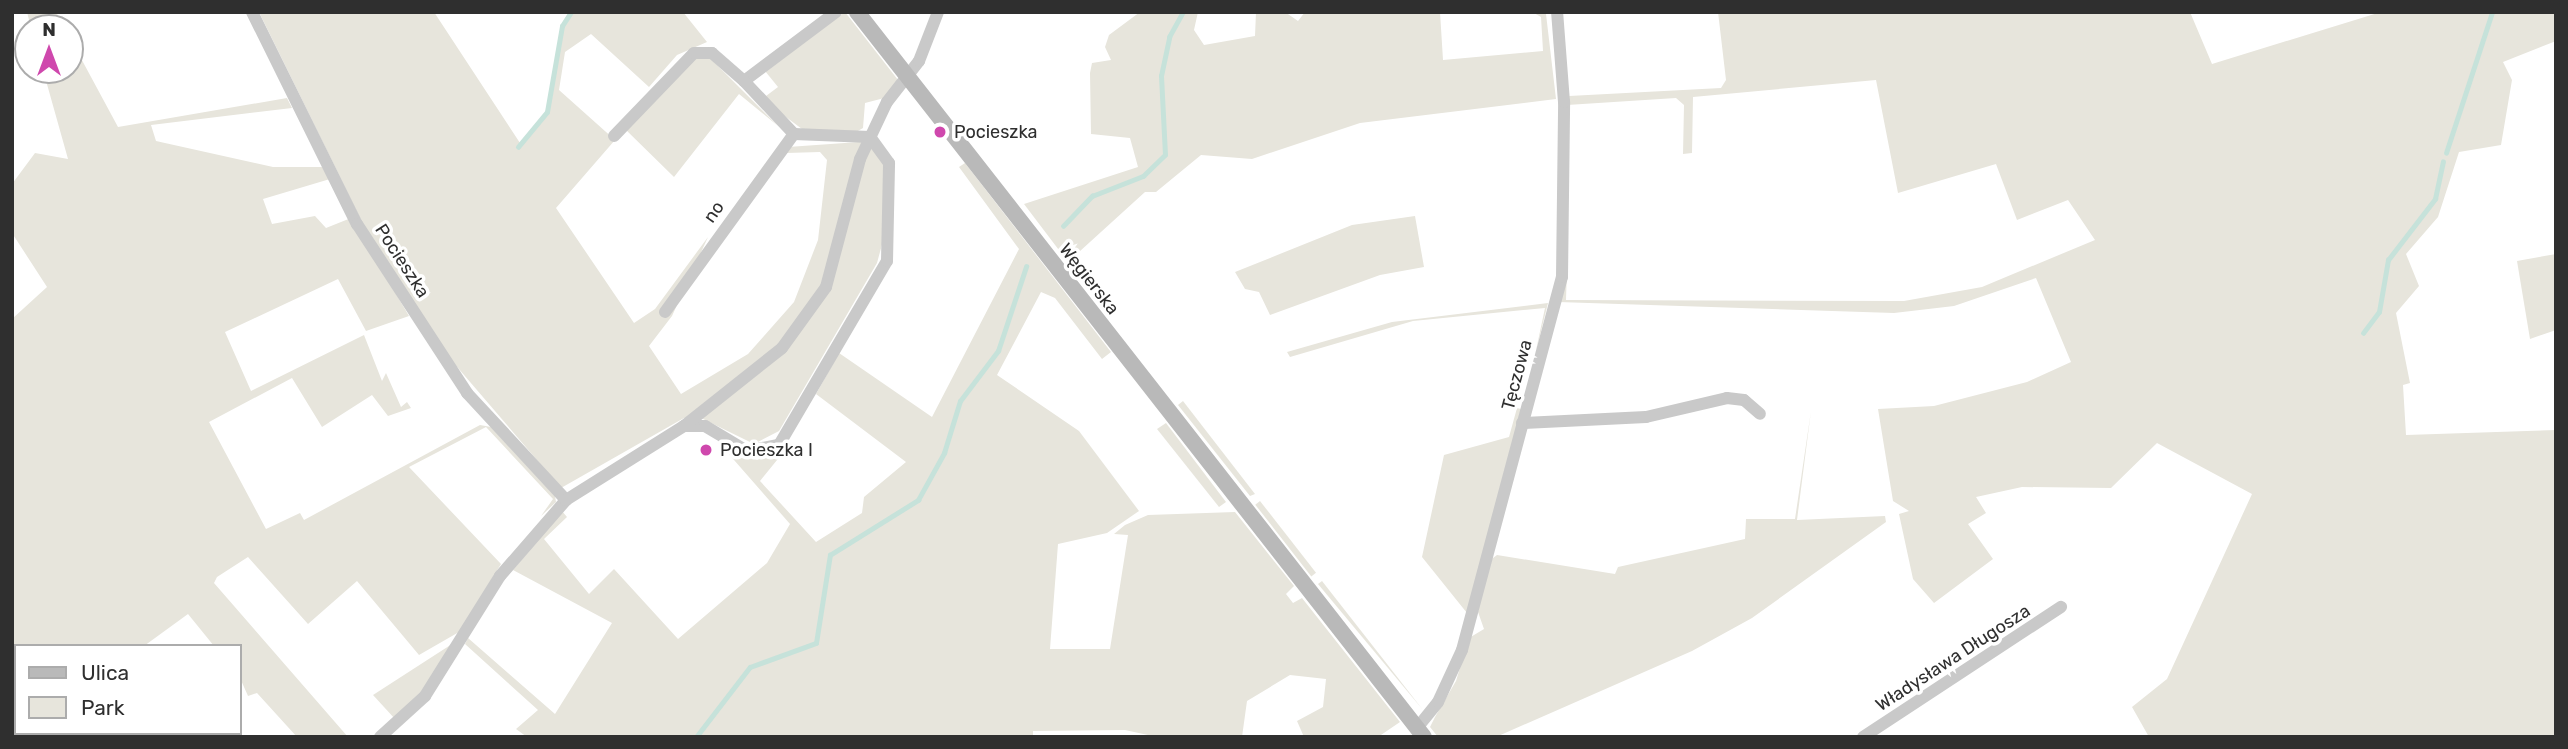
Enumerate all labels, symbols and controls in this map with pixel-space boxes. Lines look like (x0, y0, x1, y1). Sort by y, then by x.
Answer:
north arrow (14, 14, 84, 84)
text: N (42, 18, 56, 41)
place label: Pocieszka (954, 121, 1038, 143)
marker: Pocieszka (932, 124, 948, 140)
street label: no (699, 197, 729, 227)
street label: Pocieszka (370, 220, 434, 302)
street label: Węgierska (1055, 239, 1123, 319)
street label: Tęczowa (1497, 337, 1537, 413)
place label: Pocieszka I (720, 439, 813, 461)
marker: Pocieszka I (698, 442, 714, 458)
street label: Władysława Długosza (1872, 600, 2034, 716)
legend (14, 644, 242, 735)
text: Ulica (81, 660, 129, 685)
text: Park (81, 695, 125, 720)

